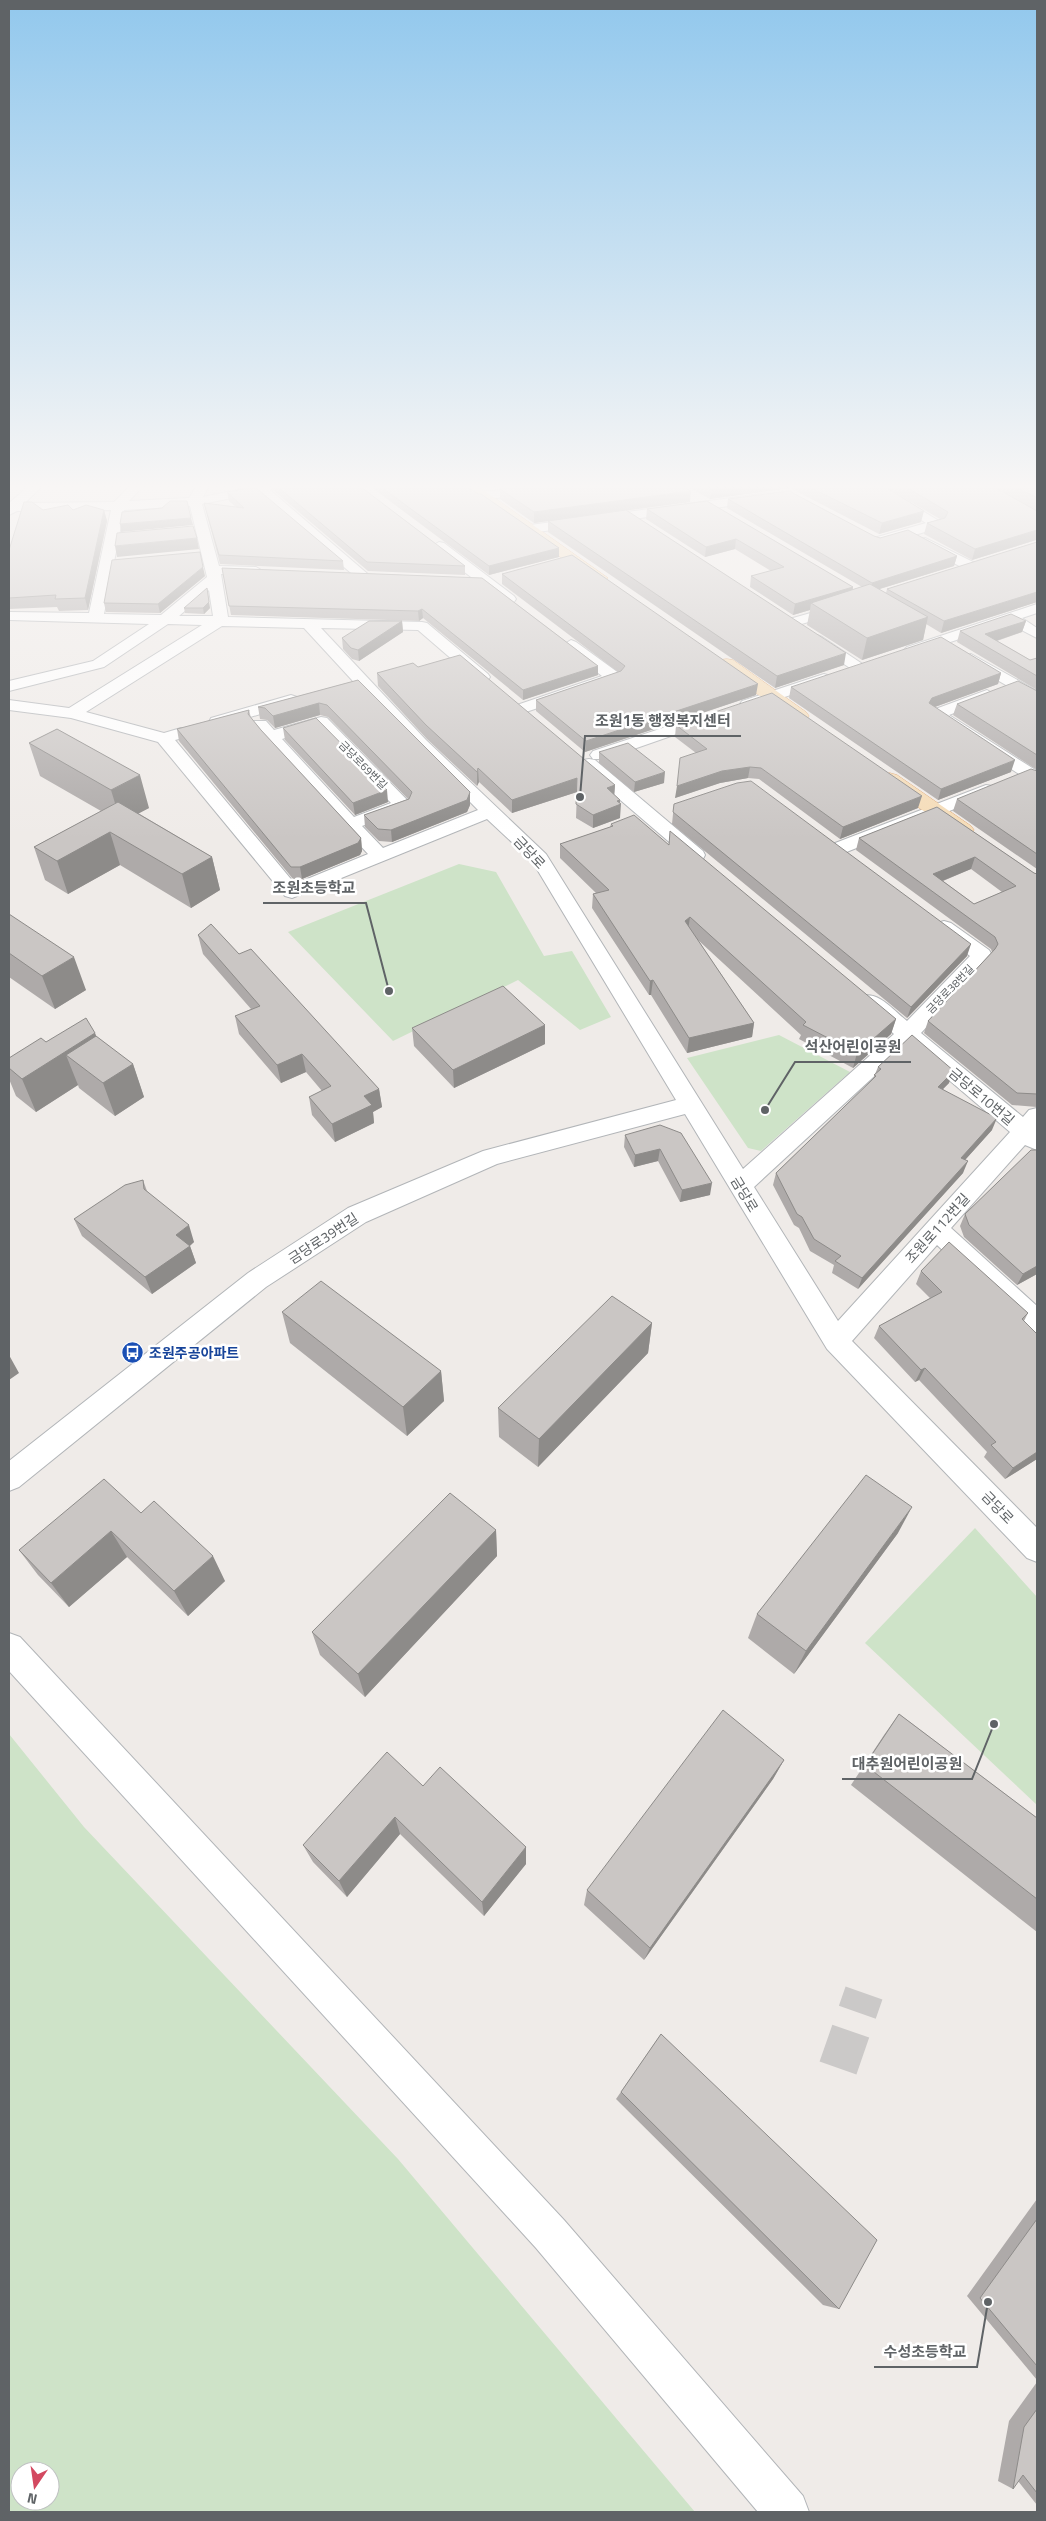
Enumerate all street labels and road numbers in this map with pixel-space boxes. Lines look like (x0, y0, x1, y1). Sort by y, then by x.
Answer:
street label: 금당로69번길 (335, 737, 391, 793)
street label: 금당로 (509, 831, 551, 873)
street label: 금당로38번길 (922, 961, 978, 1017)
street label: 금당로10번길 (945, 1062, 1019, 1130)
street label: 금당로 (726, 1172, 764, 1216)
street label: 조원로112번길 (900, 1188, 974, 1268)
street label: 금당로39번길 (284, 1207, 362, 1269)
street label: 금당로 (977, 1486, 1019, 1528)

